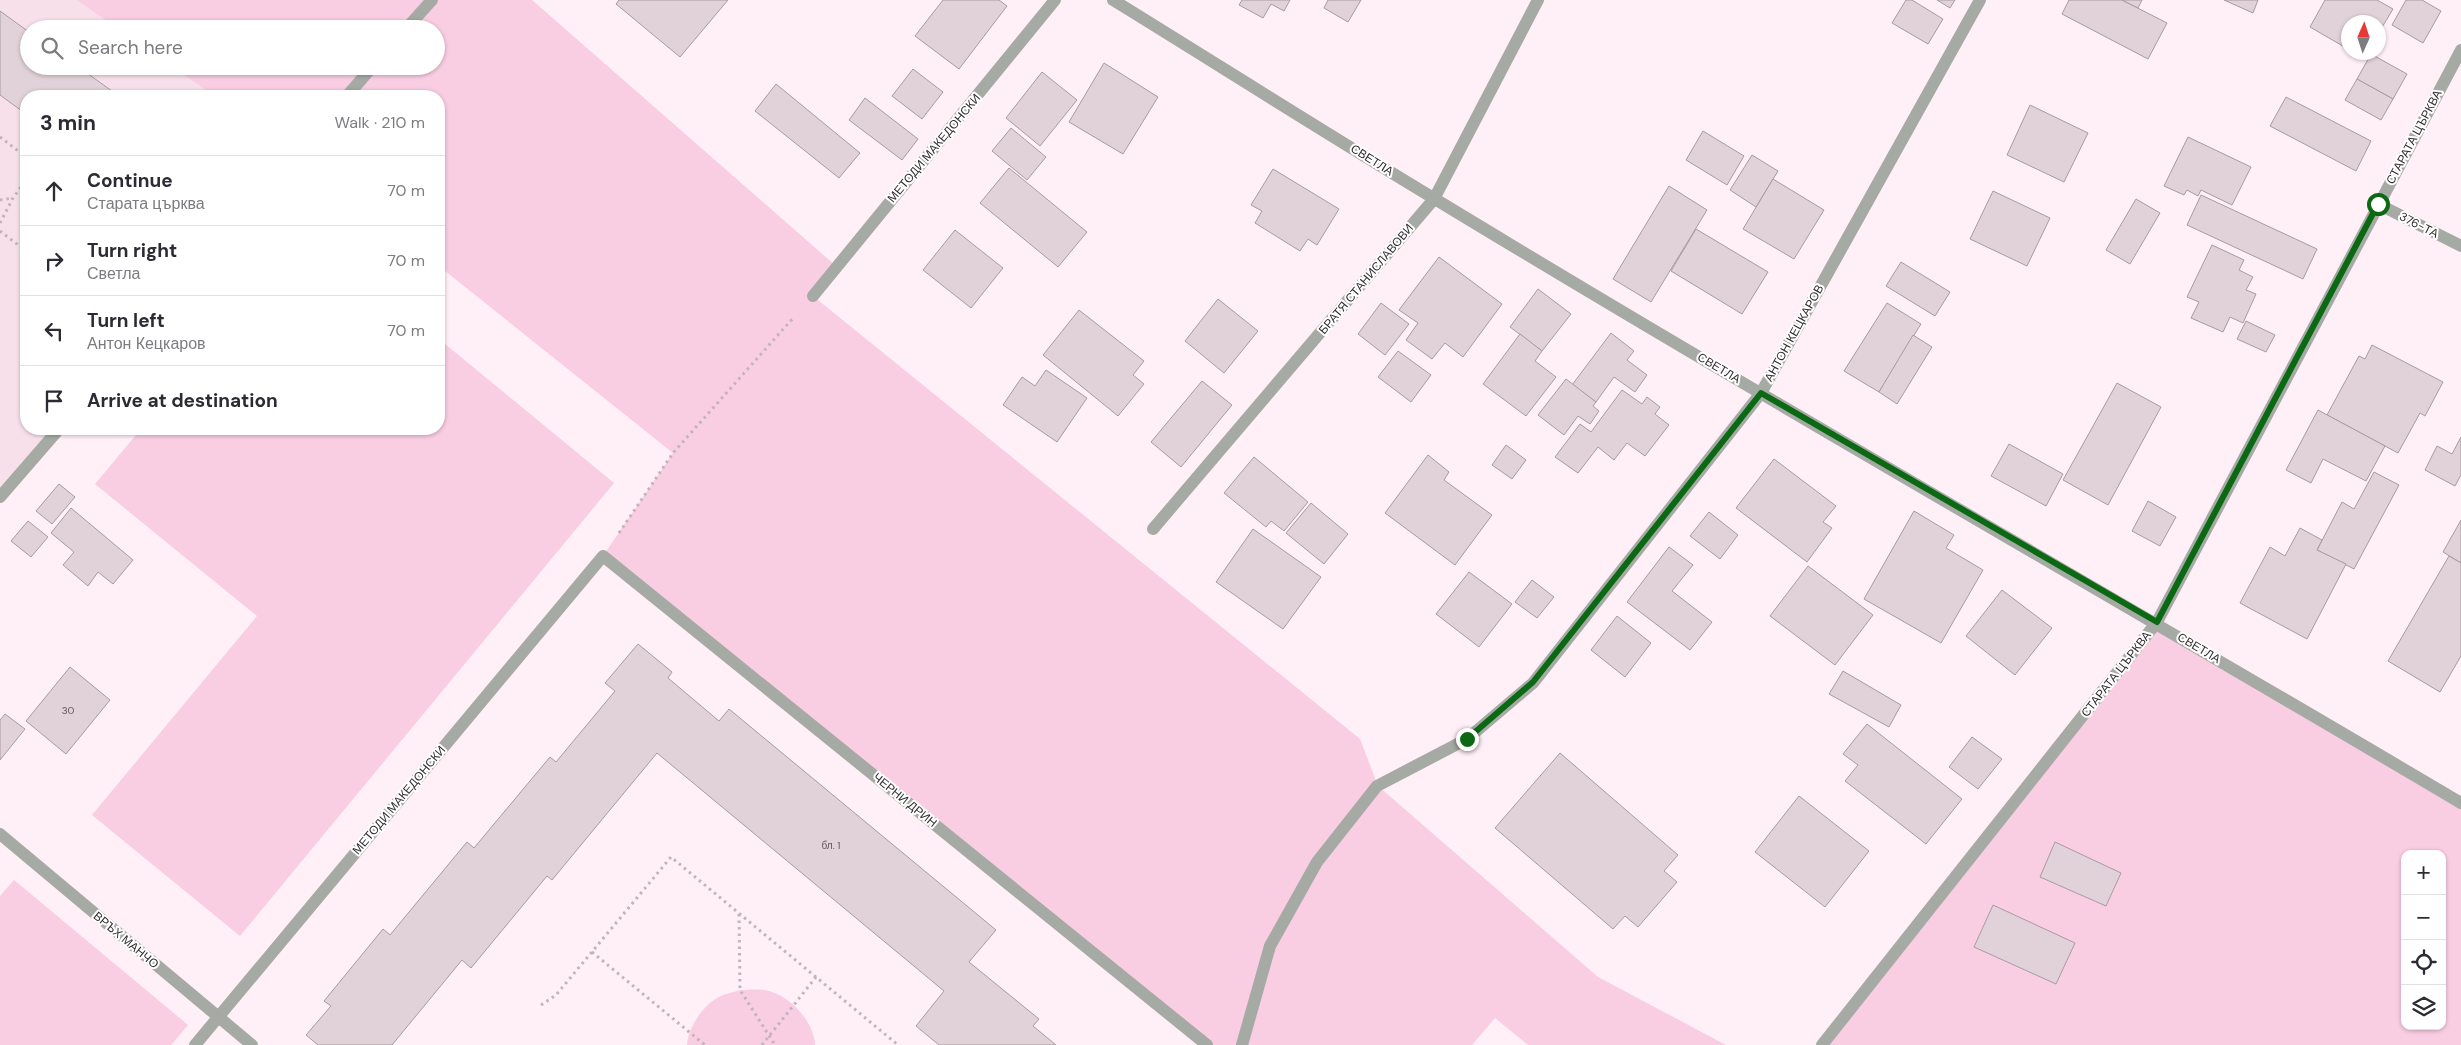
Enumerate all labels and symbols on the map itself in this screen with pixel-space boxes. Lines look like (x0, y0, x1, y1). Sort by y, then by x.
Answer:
north arrow (2341, 15, 2386, 60)
street label: СТАРАТА ЦЪРКВА (2382, 87, 2446, 187)
street label: МЕТОДИ МАКЕДОНСКИ (884, 90, 984, 206)
street label: СВЕТЛА (1348, 141, 1396, 179)
route start (2367, 193, 2390, 216)
street label: 376-ТА (2397, 208, 2441, 242)
street label: БРАТЯ СТАНИСЛАВОВИ (1315, 221, 1417, 337)
street label: АНТОН КЕЦКАРОВ (1761, 282, 1827, 384)
street label: СВЕТЛА (1694, 349, 1744, 387)
street label: СТАРАТА ЦЪРКВА (2078, 628, 2154, 720)
street label: СВЕТЛА (2174, 629, 2224, 667)
house number: 30 (62, 704, 75, 717)
route end (1456, 728, 1479, 751)
street label: МЕТОДИ МАКЕДОНСКИ (349, 742, 449, 858)
street label: ЧЕРНИ ДРИН (870, 769, 940, 831)
house number: бл. 1 (822, 839, 840, 852)
street label: ВРЪХ МАНЧО (90, 908, 162, 972)

